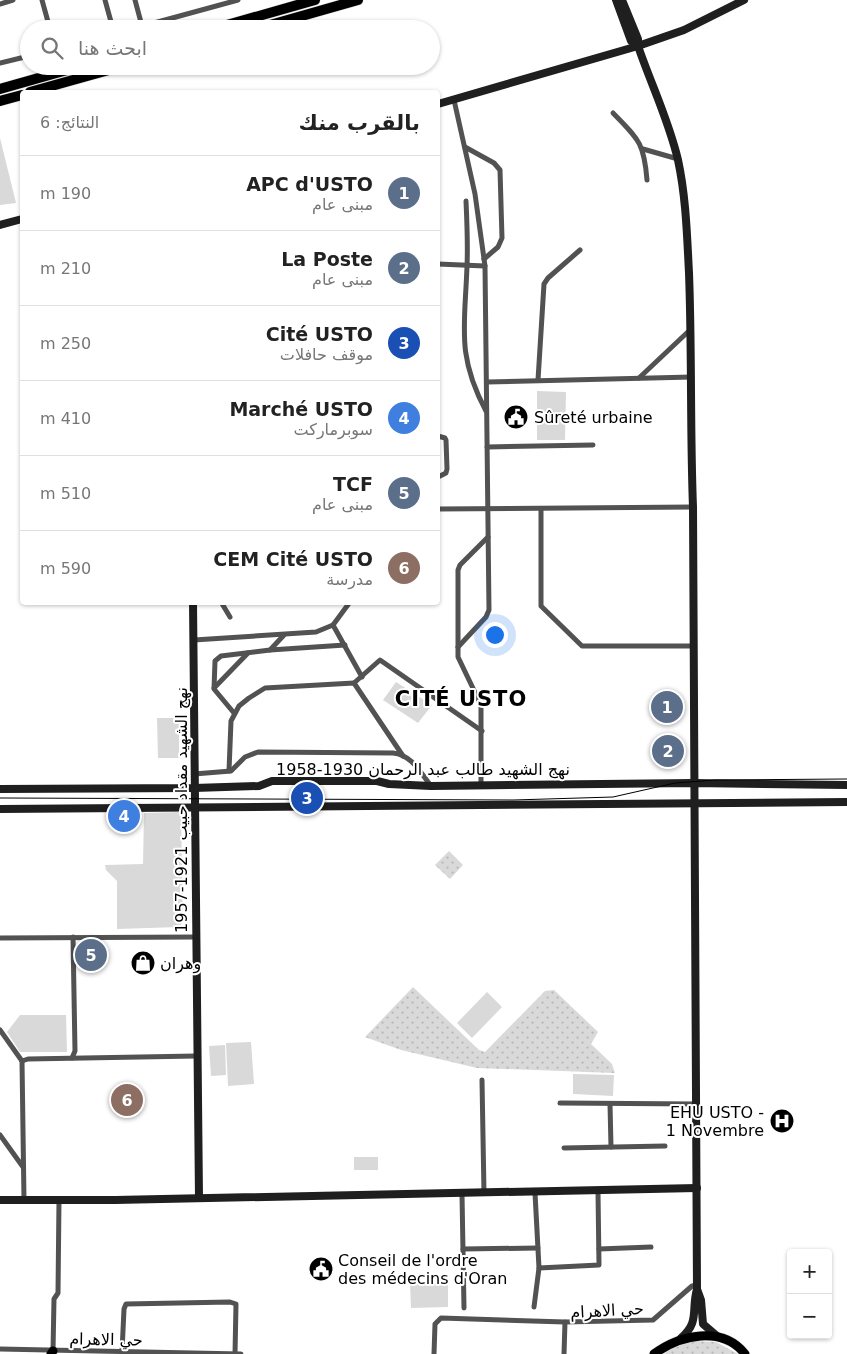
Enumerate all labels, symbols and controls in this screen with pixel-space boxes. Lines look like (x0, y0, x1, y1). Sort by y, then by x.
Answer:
search box (20, 20, 440, 75)
icon: search (38, 34, 66, 62)
text: ابحث هنا (78, 37, 147, 59)
text: بالقرب منك (299, 111, 420, 135)
text: النتائج: 6 (40, 113, 99, 132)
text: APC d'USTO (246, 173, 373, 195)
text: 190 m (40, 184, 91, 203)
text: 1 (398, 184, 410, 203)
text: مبنى عام (312, 195, 373, 214)
text: La Poste (281, 248, 373, 270)
text: 210 m (40, 259, 91, 278)
text: 2 (398, 259, 410, 278)
text: مبنى عام (312, 270, 373, 289)
text: Cité USTO (266, 323, 373, 345)
text: 250 m (40, 334, 91, 353)
text: 3 (398, 334, 410, 353)
text: موقف حافلات (280, 345, 373, 364)
text: Marché USTO (229, 398, 373, 420)
public building icon: Sûreté urbaine (503, 404, 529, 430)
place label: Sûreté urbaine (534, 408, 653, 427)
text: 410 m (40, 409, 91, 428)
text: 4 (398, 409, 410, 428)
text: سوبرماركت (294, 420, 373, 439)
text: TCF (333, 473, 373, 495)
text: 510 m (40, 484, 91, 503)
text: 5 (398, 484, 410, 503)
text: مبنى عام (312, 495, 373, 514)
text: CEM Cité USTO (213, 548, 373, 570)
text: 590 m (40, 559, 91, 578)
text: 6 (398, 559, 410, 578)
text: مدرسة (326, 570, 373, 589)
your location (482, 622, 508, 648)
district label: CITÉ USTO (395, 686, 527, 711)
street label: نهج الشهيد مقداد حبيب 1921-1957 (172, 687, 192, 933)
pin: 1 (651, 688, 683, 726)
pin: 2 (652, 732, 684, 770)
street label: نهج الشهيد طالب عبد الرحمان 1930-1958 (276, 760, 570, 780)
pin: 3 (291, 779, 323, 817)
pin: 4 (108, 797, 140, 835)
pin: 5 (75, 936, 107, 974)
shop icon: وهران (130, 950, 156, 976)
place label: وهران (160, 954, 201, 974)
pin: 6 (111, 1081, 143, 1119)
place label: EHU USTO - 1 Novembre (666, 1103, 764, 1140)
hospital icon: EHU USTO - 1 Novembre (769, 1108, 795, 1134)
map controls (787, 1249, 832, 1339)
button: + (787, 1249, 832, 1294)
place label: Conseil de l'ordre des médecins d'Oran (338, 1251, 507, 1288)
public building icon: Conseil de l'ordre des médecins d'Oran (308, 1256, 334, 1282)
button: − (787, 1294, 832, 1339)
street label: حي الاهرام (570, 1299, 644, 1323)
street label: حي الاهرام (69, 1329, 143, 1351)

